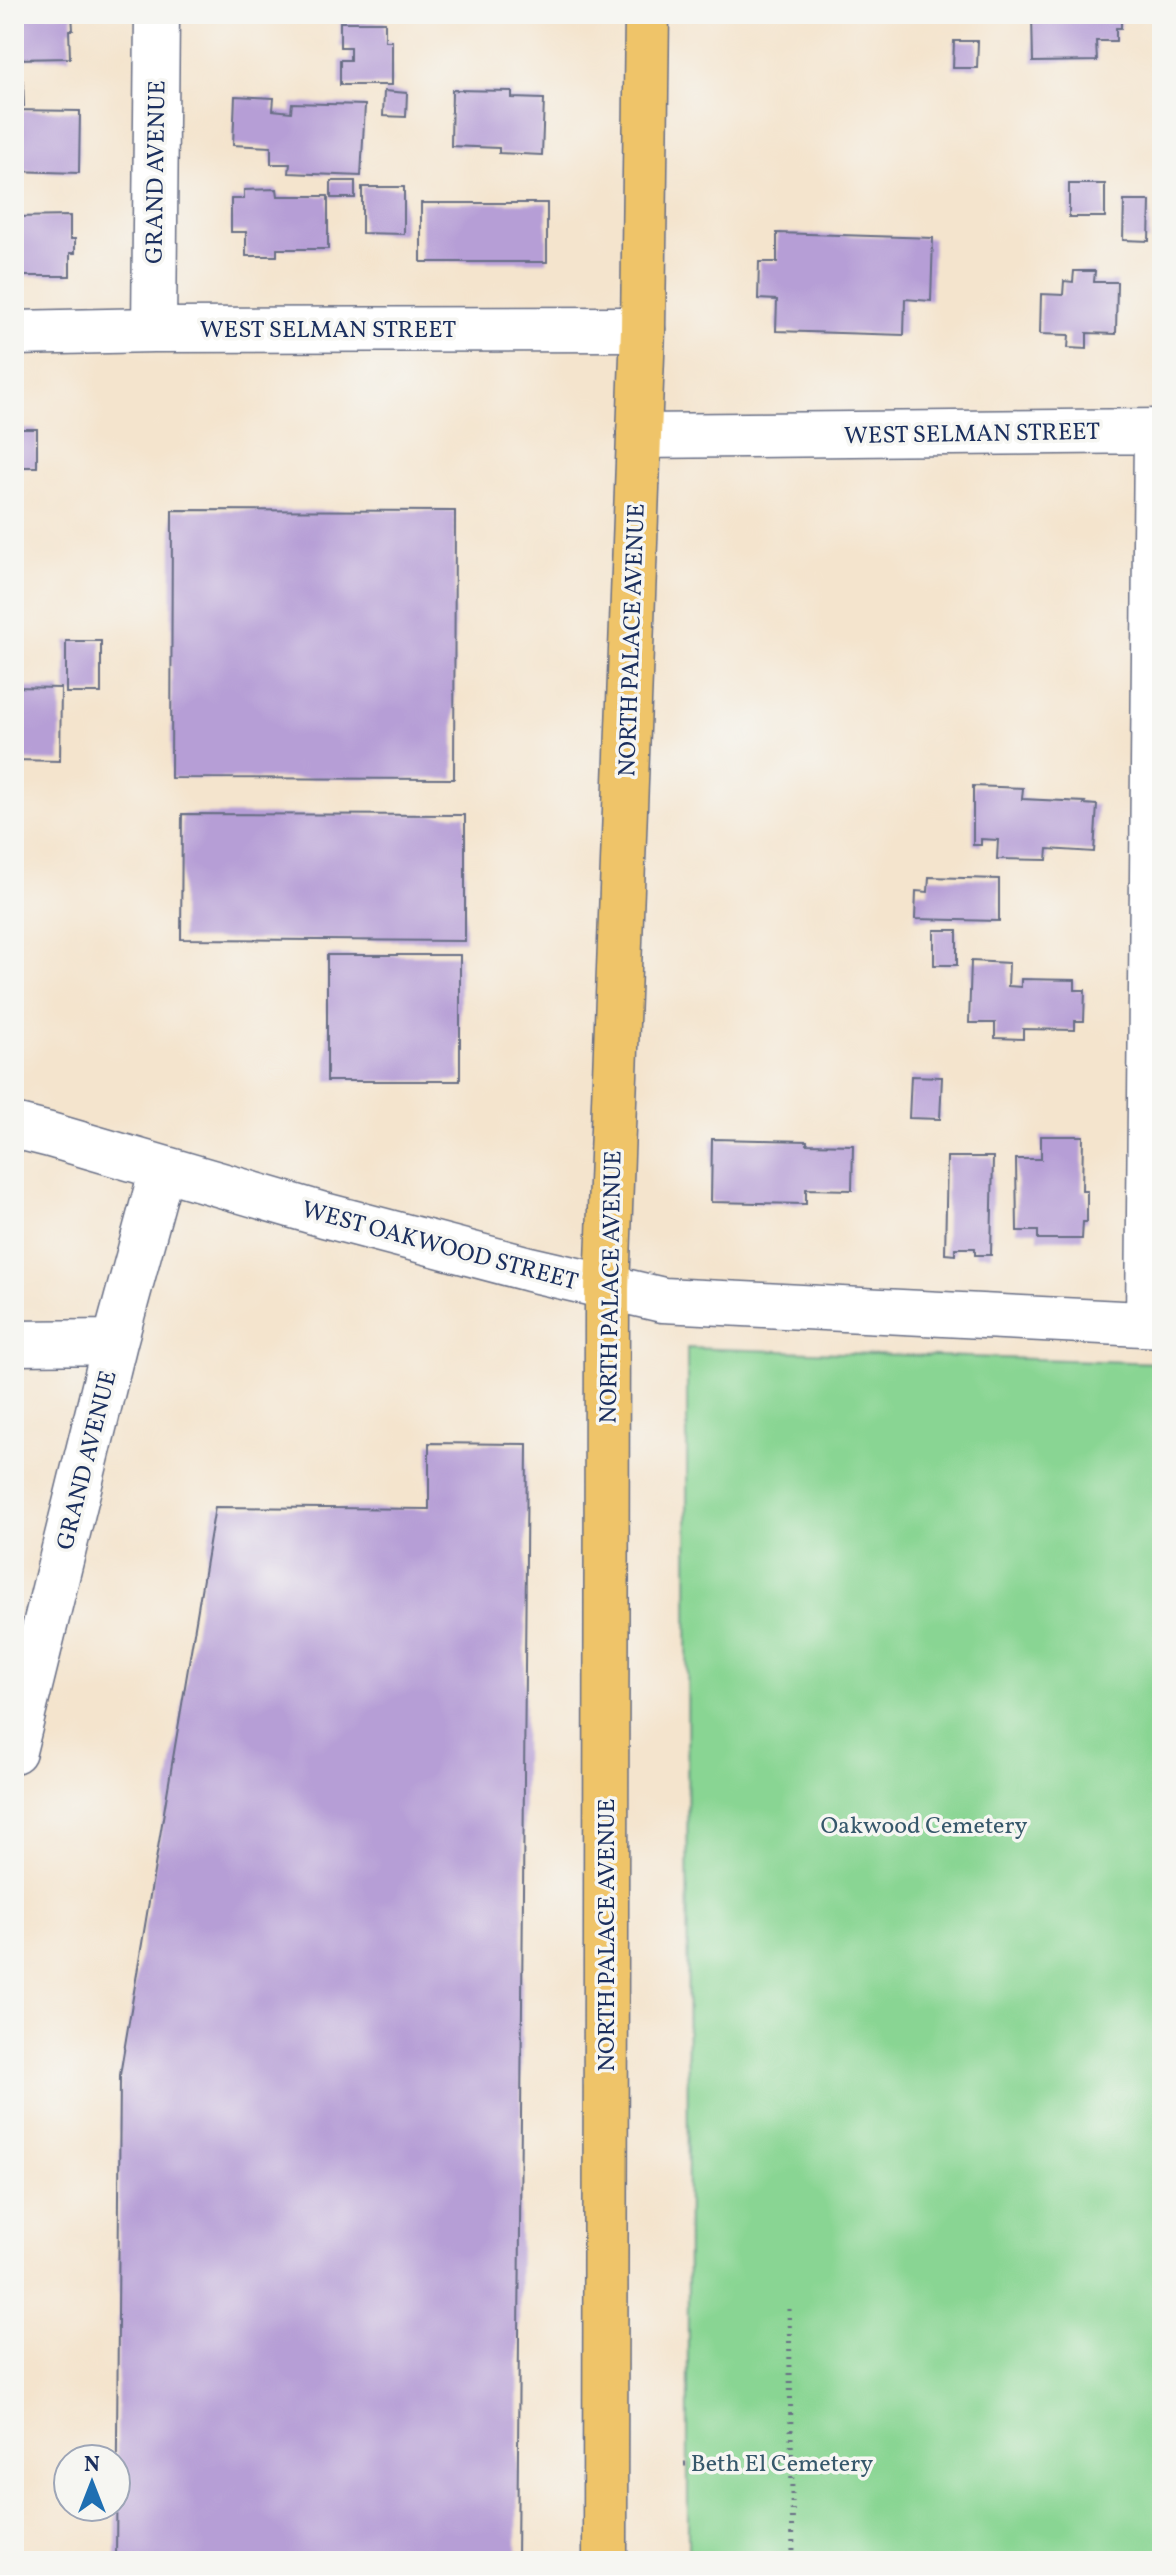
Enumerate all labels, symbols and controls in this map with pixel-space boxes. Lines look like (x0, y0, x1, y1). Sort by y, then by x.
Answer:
street label: GRAND AVENUE (138, 80, 176, 264)
street label: WEST SELMAN STREET (200, 314, 456, 348)
street label: WEST SELMAN STREET (844, 416, 1101, 454)
street label: NORTH PALACE AVENUE (611, 503, 655, 777)
street label: NORTH PALACE AVENUE (593, 1150, 631, 1424)
street label: WEST OAKWOOD STREET (298, 1194, 581, 1300)
street label: GRAND AVENUE (49, 1367, 127, 1554)
street label: NORTH PALACE AVENUE (591, 1798, 625, 2072)
park label: Oakwood Cemetery (820, 1810, 1028, 1844)
north arrow (52, 2443, 132, 2523)
park label: Beth El Cemetery (691, 2448, 873, 2482)
text: N (84, 2450, 100, 2481)

